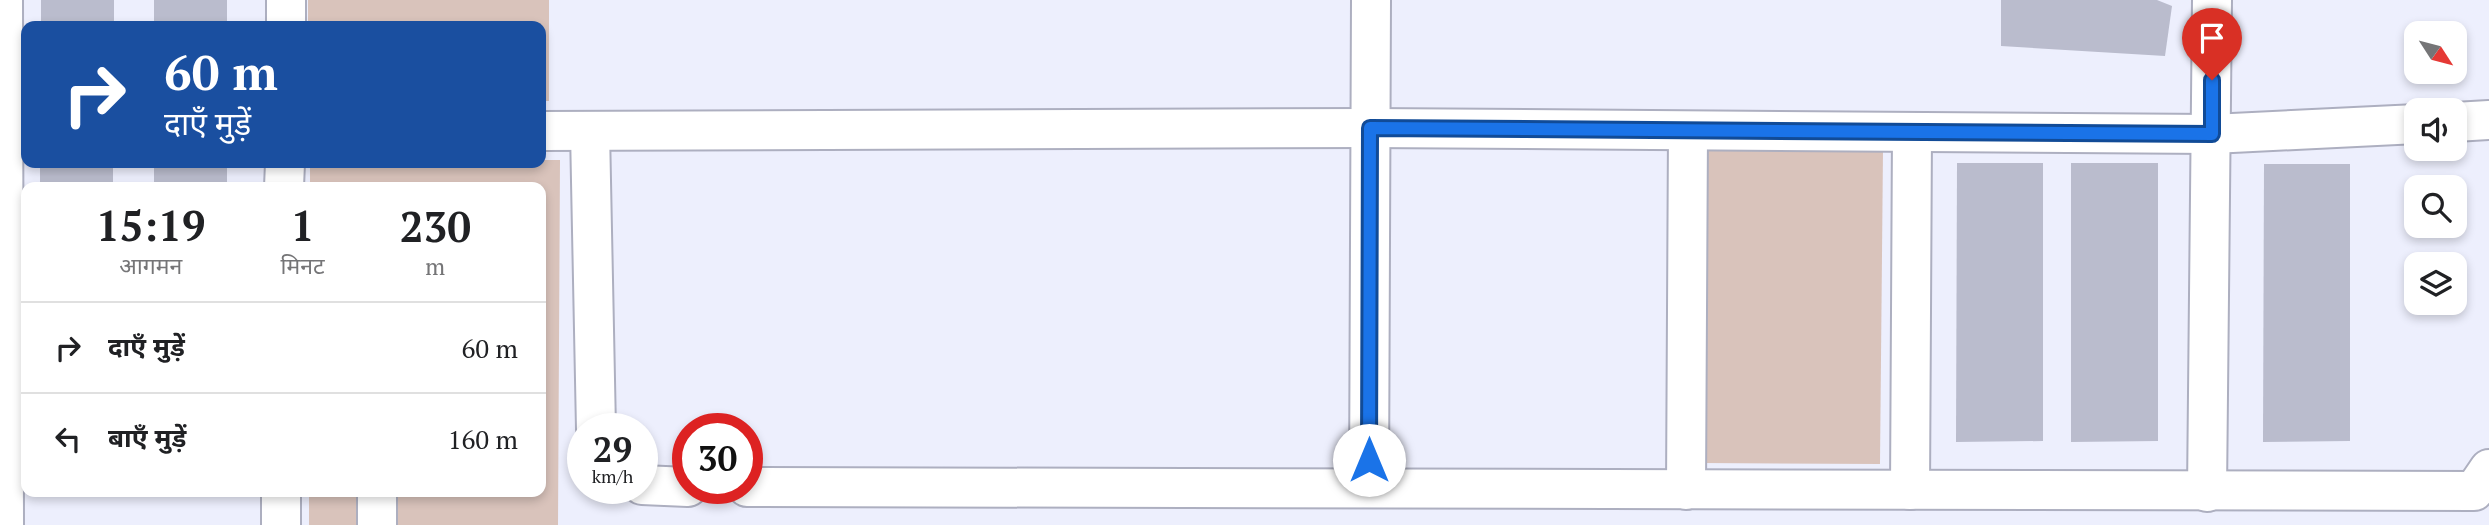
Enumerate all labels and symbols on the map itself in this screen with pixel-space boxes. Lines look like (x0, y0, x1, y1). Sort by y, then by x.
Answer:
pin (2182, 8, 2242, 80)
north arrow (2404, 21, 2468, 84)
speed limit sign: 30 (672, 413, 763, 504)
position arrow (1332, 423, 1406, 497)

